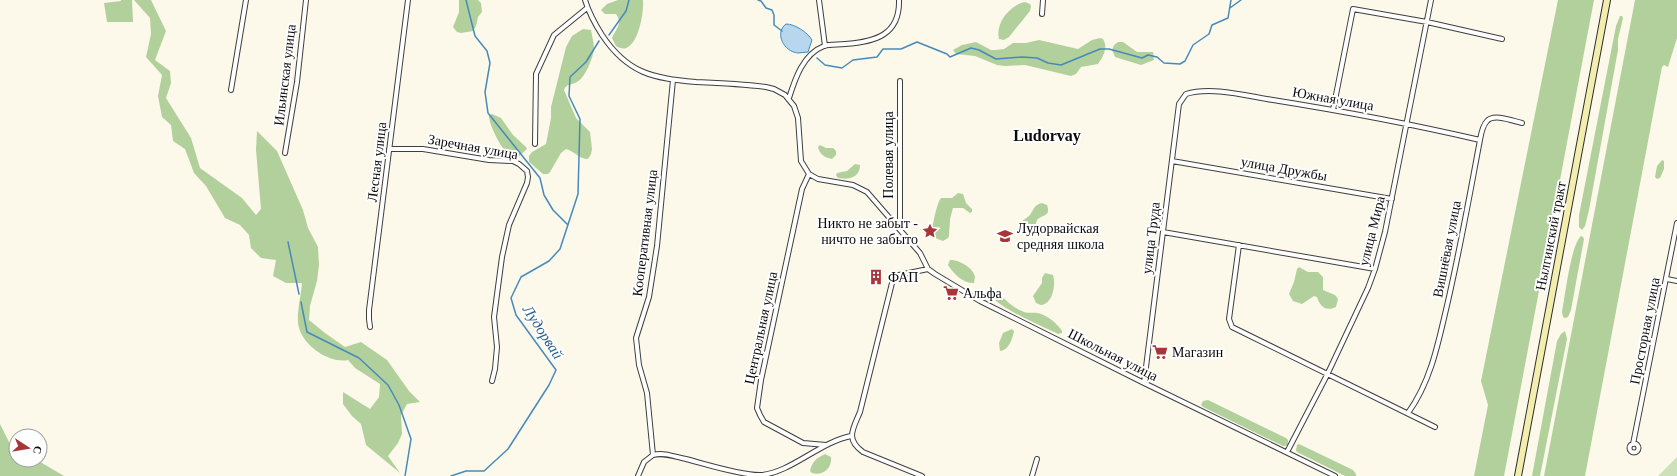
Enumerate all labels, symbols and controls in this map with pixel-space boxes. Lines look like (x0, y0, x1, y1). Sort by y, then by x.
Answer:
street label: Ильинская улица (271, 23, 299, 127)
street label: Южная улица (1291, 84, 1376, 114)
street label: Полевая улица (881, 111, 896, 199)
street label: Лесная улица (365, 120, 389, 203)
district label: Ludorvay (1013, 127, 1081, 145)
street label: Заречная улица (427, 132, 520, 162)
street label: улица Дружбы (1240, 154, 1329, 184)
street label: Кооперативная улица (630, 168, 660, 297)
street label: Нылгинский тракт (1533, 180, 1569, 292)
street label: улица Мира (1356, 194, 1388, 267)
street label: Вишнёвая улица (1430, 198, 1464, 299)
street label: улица Труда (1139, 200, 1163, 275)
place label: Никто не забыт - ничто не забыто (818, 216, 918, 247)
place label: Лудорвайская средняя школа (1017, 221, 1105, 252)
place icon: Никто не забыт - ничто не забыто (921, 222, 939, 240)
school or university icon: Лудорвайская средняя школа (996, 227, 1014, 245)
building icon: ФАП (867, 268, 885, 286)
street label: Центральная улица (742, 269, 780, 386)
place label: ФАП (888, 270, 918, 285)
street label: Просторная улица (1627, 275, 1663, 386)
supermarket icon: Альфа (942, 284, 960, 302)
place label: Альфа (963, 286, 1003, 301)
water label: Лудорвай (519, 301, 567, 362)
street label: Школьная улица (1066, 326, 1161, 384)
supermarket icon: Магазин (1151, 343, 1169, 361)
place label: Магазин (1172, 345, 1224, 360)
north arrow (8, 428, 48, 468)
text: С (31, 445, 44, 455)

